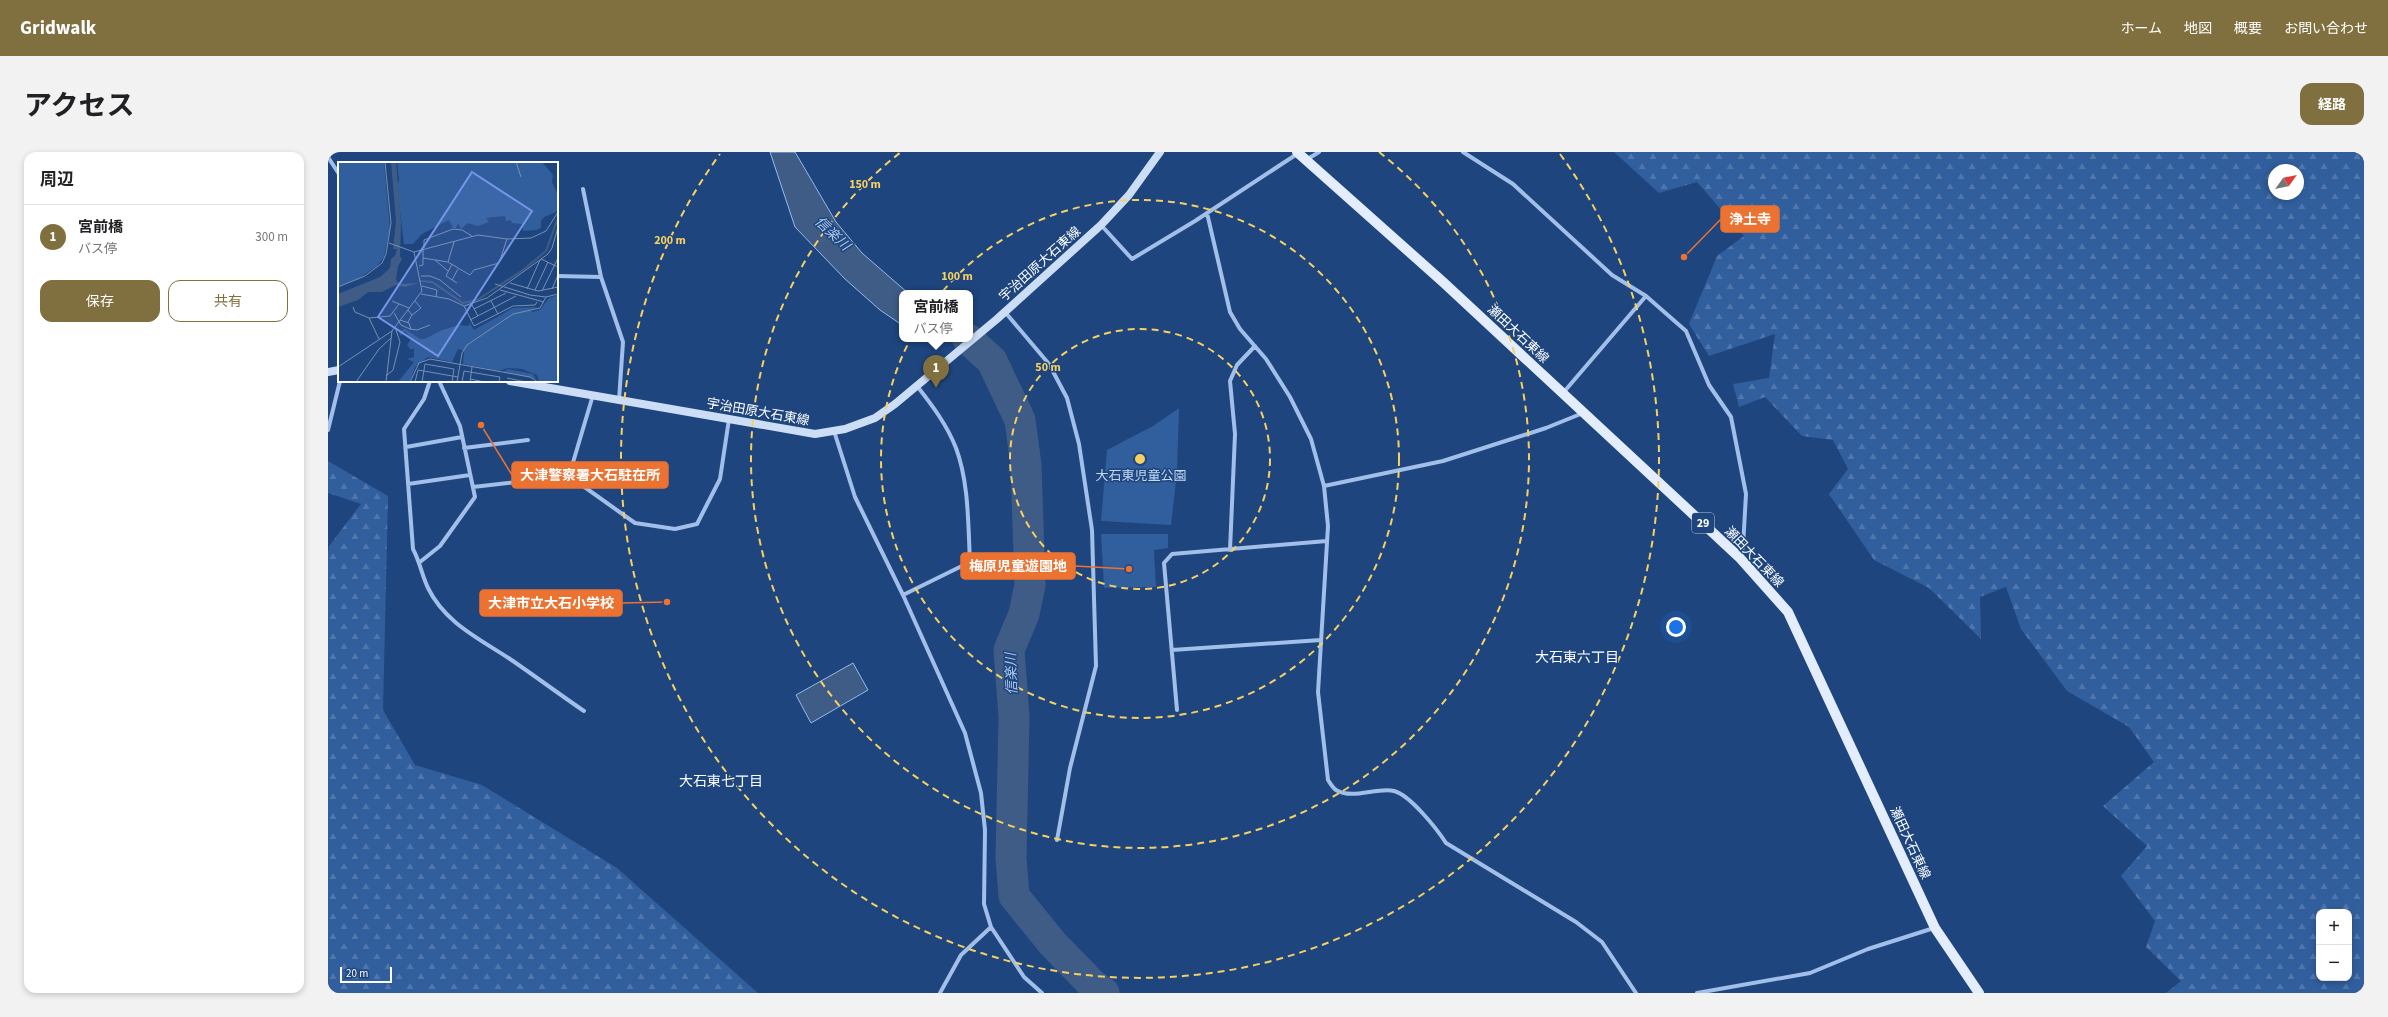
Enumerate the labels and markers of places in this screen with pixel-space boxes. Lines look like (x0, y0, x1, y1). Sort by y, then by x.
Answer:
callout: 浄土寺 (1721, 206, 1779, 232)
pin: 1 (923, 355, 949, 388)
centre of rings (1133, 452, 1147, 466)
callout: 大津警察署大石駐在所 (512, 462, 668, 488)
callout: 梅原児童遊園地 (961, 553, 1075, 579)
callout: 大津市立大石小学校 (480, 590, 622, 616)

